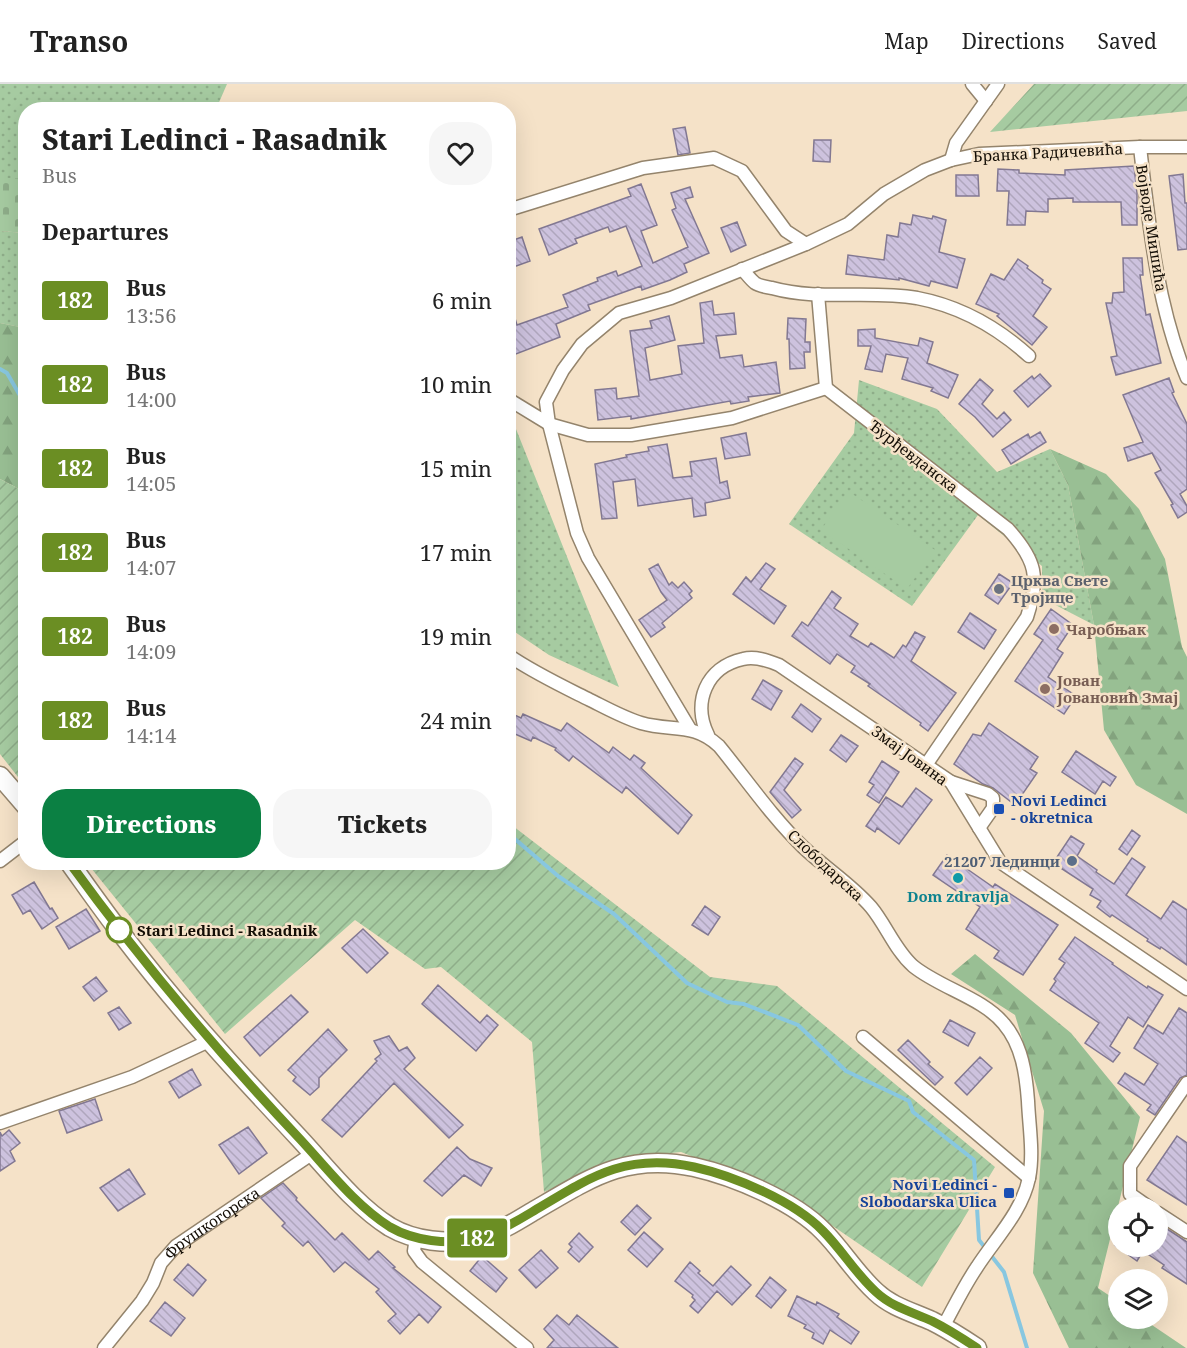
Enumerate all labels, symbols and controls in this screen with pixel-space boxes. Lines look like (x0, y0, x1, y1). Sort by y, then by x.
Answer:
text: Transo (30, 22, 129, 60)
text: Map (884, 27, 929, 55)
text: Directions (962, 27, 1064, 55)
text: Saved (1097, 27, 1157, 55)
text: Stari Ledinci - Rasadnik (42, 120, 387, 158)
button: heart (429, 122, 492, 185)
street label: Бранка Радичевића (972, 138, 1124, 166)
text: Bus (42, 162, 77, 189)
street label: Војводе Мишића (1132, 163, 1172, 293)
text: Departures (42, 216, 169, 246)
text: Bus (126, 272, 166, 302)
text: 6 min (432, 285, 492, 315)
text: 182 (57, 286, 93, 314)
text: 13:56 (126, 302, 176, 329)
text: Bus (126, 356, 166, 386)
text: 10 min (420, 369, 492, 399)
text: 182 (57, 370, 93, 398)
text: 14:00 (126, 386, 176, 413)
street label: Ђурђевданска (866, 415, 962, 497)
text: Bus (126, 440, 166, 470)
text: 15 min (420, 453, 492, 483)
text: 182 (57, 454, 93, 482)
text: 14:05 (126, 470, 176, 497)
text: Bus (126, 524, 166, 554)
text: 17 min (420, 537, 492, 567)
text: 182 (57, 538, 93, 566)
text: 14:07 (126, 554, 176, 581)
place label: Црква Свете Тројице (1011, 570, 1108, 607)
marker: Црква Свете Тројице (992, 582, 1006, 596)
text: Bus (126, 608, 166, 638)
place label: Чаробњак (1066, 619, 1147, 639)
text: 19 min (420, 621, 492, 651)
text: 182 (57, 622, 93, 650)
marker: Чаробњак (1047, 622, 1061, 636)
text: 14:09 (126, 638, 176, 665)
place label: Јован Јовановић Змај (1056, 670, 1178, 707)
marker: Јован Јовановић Змај (1038, 682, 1052, 696)
text: Bus (126, 692, 166, 722)
text: 24 min (420, 705, 492, 735)
text: 182 (57, 706, 93, 734)
street label: Змај Јовина (868, 721, 952, 789)
text: 14:14 (126, 722, 176, 749)
button: Directions (42, 789, 261, 858)
button: Tickets (273, 789, 492, 858)
place label: Novi Ledinci - okretnica (1011, 790, 1108, 827)
marker: Novi Ledinci - okretnica (992, 802, 1006, 816)
street label: Слободарска (784, 825, 868, 905)
place label: 21207 Лединци (944, 851, 1060, 871)
marker: 21207 Лединци (1065, 854, 1079, 868)
marker: Dom zdravlja (951, 871, 965, 885)
place label: Dom zdravlja (907, 886, 1009, 906)
marker: Stari Ledinci - Rasadnik (106, 917, 132, 943)
place label: Stari Ledinci - Rasadnik (137, 920, 318, 940)
place label: Novi Ledinci - Slobodarska Ulica (860, 1174, 997, 1211)
street label: Фрушкогорска (159, 1182, 263, 1263)
marker: Novi Ledinci - Slobodarska Ulica (1002, 1186, 1016, 1200)
map controls (1108, 1197, 1168, 1329)
button: locate (1108, 1197, 1168, 1257)
line badge: 182 (442, 1218, 512, 1258)
text: 182 (459, 1224, 495, 1252)
button: layers (1108, 1269, 1168, 1329)

